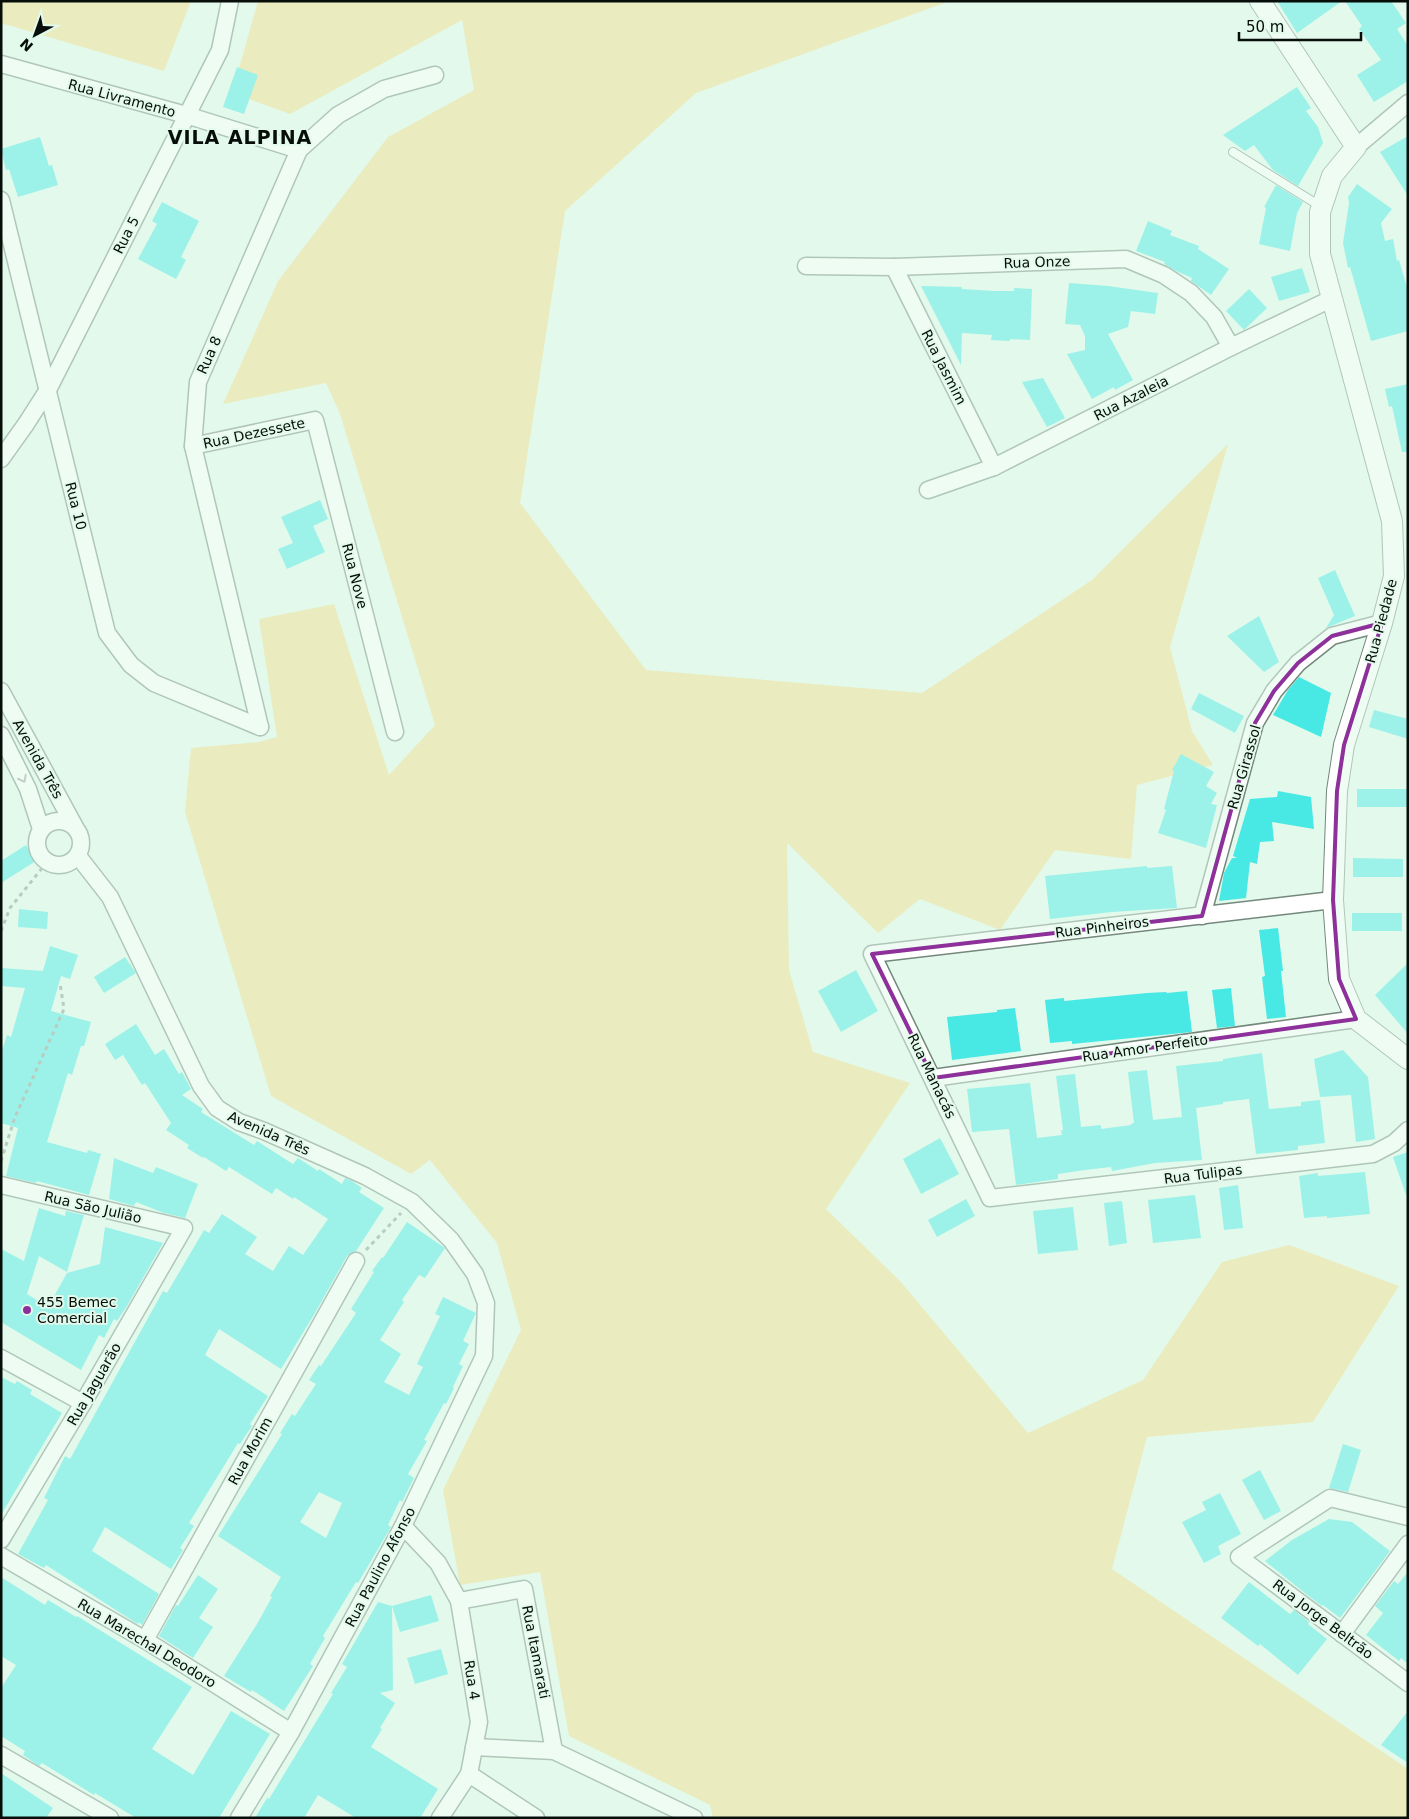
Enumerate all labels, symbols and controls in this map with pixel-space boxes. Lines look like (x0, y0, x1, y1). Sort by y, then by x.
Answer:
north arrow (10, 10, 60, 60)
scale bar (1239, 10, 1362, 42)
text: 50 m (1246, 18, 1284, 36)
text: N (17, 35, 36, 55)
street label: Rua Livramento (67, 76, 177, 120)
district label: VILA ALPINA (168, 126, 312, 148)
street label: Rua 5 (110, 214, 142, 256)
street label: Rua Onze (1003, 253, 1071, 271)
street label: Rua Jasmim (918, 327, 970, 407)
street label: Rua 8 (194, 334, 224, 376)
street label: Rua Azaleia (1091, 372, 1171, 424)
street label: Rua Dezessete (202, 414, 306, 452)
street label: Rua 10 (62, 480, 90, 532)
street label: Rua Nove (339, 542, 371, 610)
street label: Rua Piedade (1362, 577, 1400, 665)
street label: Avenida Três (10, 717, 66, 801)
street label: Rua Girassol (1224, 723, 1264, 811)
one-way arrow (17, 774, 27, 783)
street label: Rua Pinheiros (1054, 913, 1150, 941)
street label: Rua Manacás (904, 1031, 960, 1121)
street label: Rua Amor Perfeito (1081, 1031, 1209, 1065)
street label: Avenida Três (225, 1108, 313, 1158)
street label: Rua Tulipas (1163, 1161, 1243, 1187)
street label: Rua São Julião (43, 1188, 143, 1226)
place label: 455 Bemec Comercial (37, 1294, 116, 1326)
marker: 455 Bemec Comercial (21, 1304, 33, 1316)
street label: Rua Jaguarão (64, 1340, 124, 1428)
street label: Rua Morim (225, 1414, 275, 1488)
street label: Rua Paulino Afonso (342, 1504, 418, 1630)
street label: Rua Jorge Beltrão (1270, 1576, 1376, 1662)
street label: Rua Marechal Deodoro (75, 1595, 219, 1691)
street label: Rua Itamarati (519, 1604, 553, 1700)
street label: Rua 4 (461, 1659, 483, 1701)

